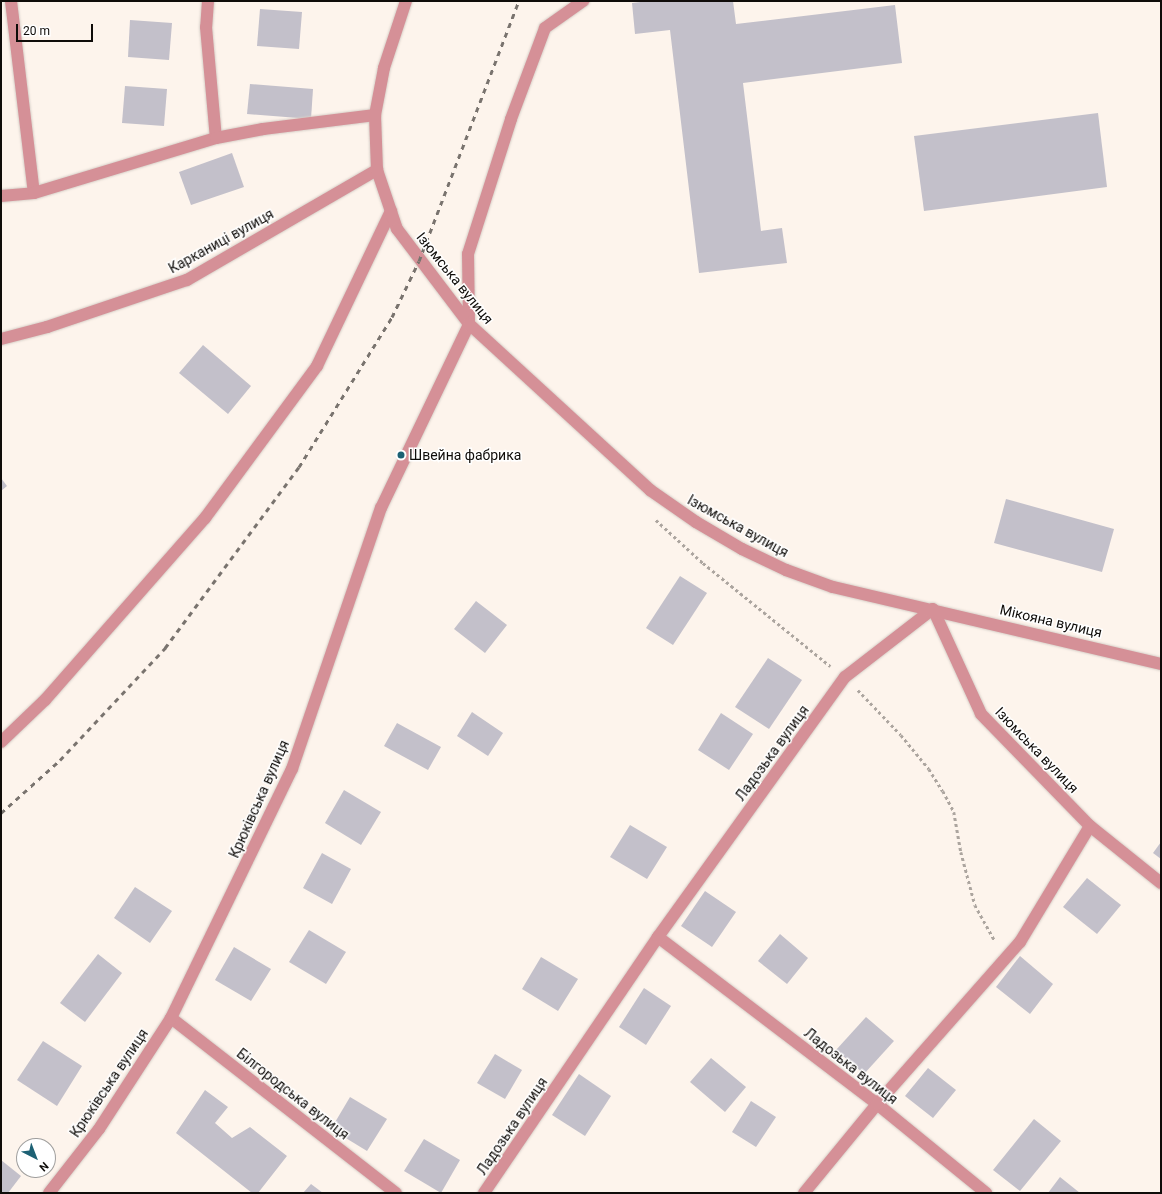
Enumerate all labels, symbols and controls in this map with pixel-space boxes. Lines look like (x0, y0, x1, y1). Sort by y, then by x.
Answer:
scale bar (18, 16, 95, 42)
text: 20 m (23, 24, 50, 38)
street label: Карканиці вулиця (166, 205, 276, 277)
street label: Ізюмська вулиця (413, 229, 497, 327)
place label: Швейна фабрика (409, 447, 521, 463)
marker: Швейна фабрика (396, 450, 406, 460)
street label: Ізюмська вулиця (685, 491, 791, 561)
street label: Мікояна вулиця (998, 601, 1104, 641)
street label: Ладозька вулиця (732, 702, 812, 804)
street label: Ізюмська вулиця (992, 704, 1082, 796)
street label: Крюківська вулиця (225, 737, 293, 861)
street label: Ладозька вулиця (801, 1024, 901, 1108)
street label: Крюківська вулиця (66, 1026, 152, 1140)
street label: Білгородська вулиця (233, 1045, 353, 1143)
street label: Ладозька вулиця (473, 1074, 551, 1178)
north arrow (16, 1138, 56, 1178)
text: N (36, 1159, 51, 1174)

